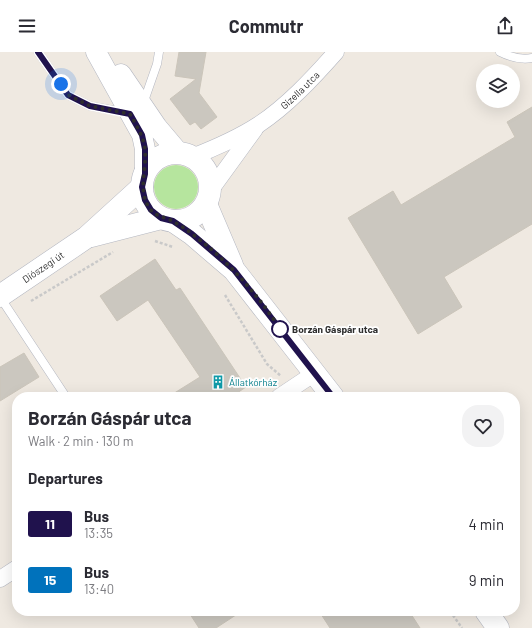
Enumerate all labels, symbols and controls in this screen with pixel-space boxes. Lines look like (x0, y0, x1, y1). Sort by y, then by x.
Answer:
icon: menu (16, 15, 38, 37)
text: Commutr (229, 15, 303, 37)
icon: share (494, 15, 516, 37)
map controls (476, 64, 520, 108)
button: layers (476, 64, 520, 108)
street label: Gizella utca (278, 69, 322, 112)
your location (51, 74, 71, 94)
street label: Diószegi út (20, 248, 66, 285)
marker: Borzán Gáspár utca (271, 320, 289, 338)
place label: Borzán Gáspár utca (292, 323, 378, 335)
building icon: Állatkórház (210, 374, 226, 390)
place label: Állatkórház (229, 376, 278, 388)
button: heart (462, 405, 504, 447)
text: Borzán Gáspár utca (28, 406, 191, 429)
text: Walk · 2 min · 130 m (28, 433, 133, 449)
text: Departures (28, 469, 103, 487)
text: Bus (84, 507, 109, 525)
text: 11 (45, 515, 55, 532)
text: 4 min (468, 515, 504, 533)
text: 13:35 (84, 525, 113, 541)
text: Bus (84, 563, 109, 581)
text: 15 (44, 571, 56, 588)
text: 9 min (469, 571, 504, 589)
text: 13:40 (84, 581, 114, 597)

